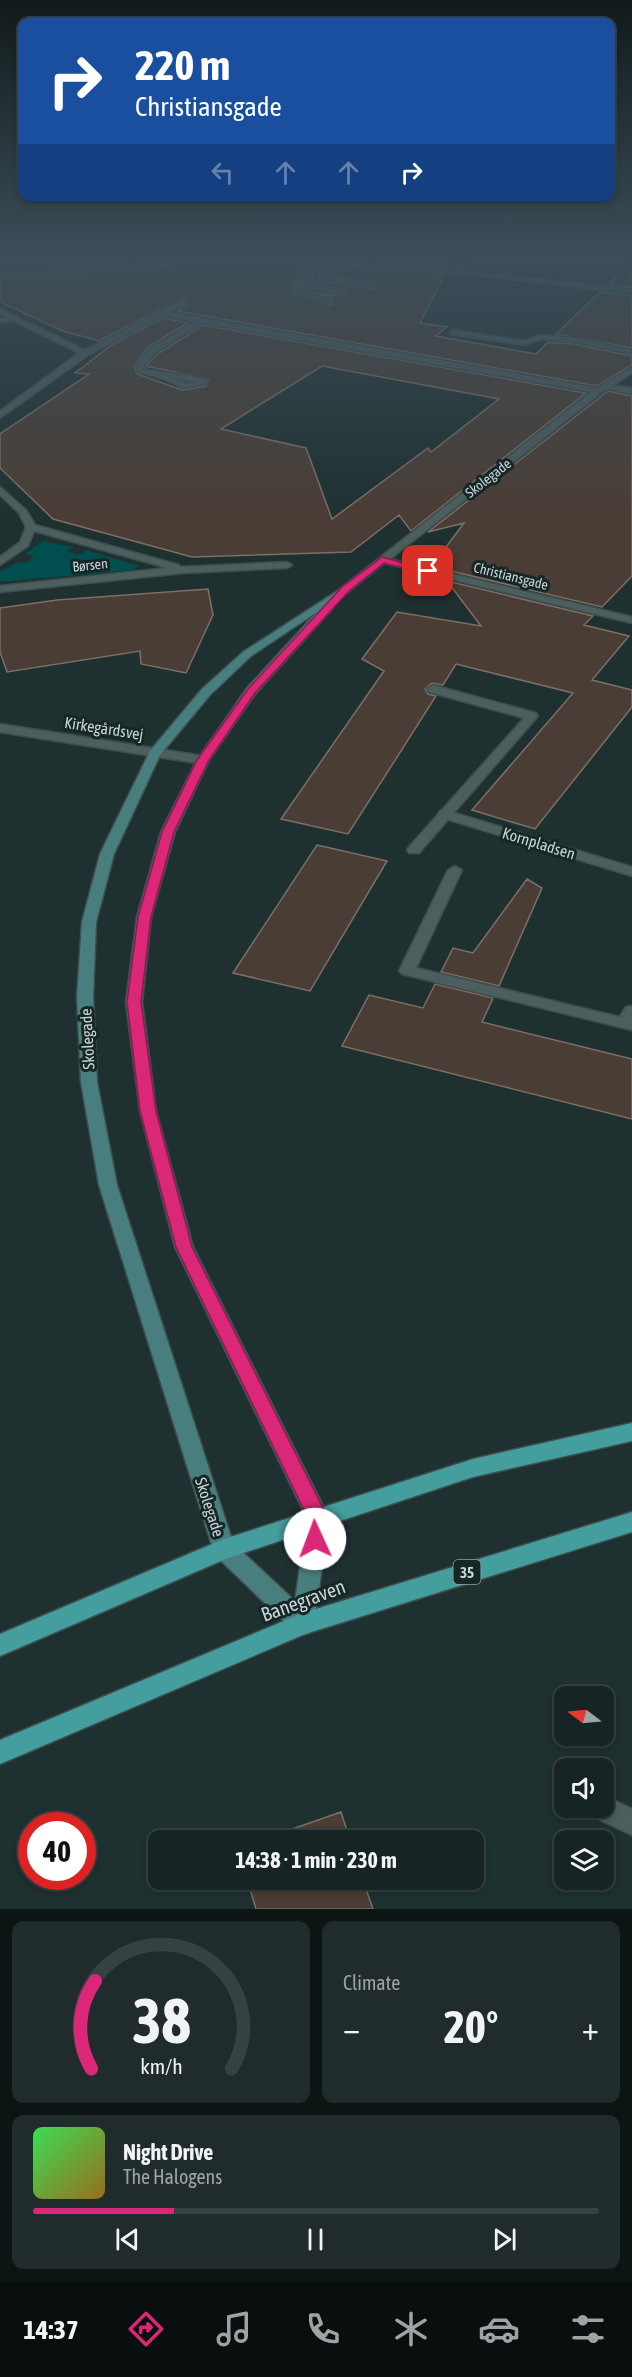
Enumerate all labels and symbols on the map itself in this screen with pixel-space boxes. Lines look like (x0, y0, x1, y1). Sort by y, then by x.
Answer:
street label: Skolegade (462, 455, 514, 501)
pin (402, 545, 453, 596)
street label: Børsen (72, 555, 108, 575)
street label: Christiansgade (472, 559, 550, 593)
street label: Kirkegårdsvej (63, 713, 145, 744)
street label: Kornpladsen (500, 823, 578, 864)
street label: Skolegade (76, 1008, 99, 1070)
street label: Skolegade (191, 1475, 228, 1539)
position arrow (283, 1507, 347, 1571)
road number: 35 (454, 1560, 480, 1584)
street label: Banegraven (258, 1574, 348, 1626)
north arrow (554, 1686, 614, 1746)
speed limit sign: 40 (18, 1812, 96, 1890)

